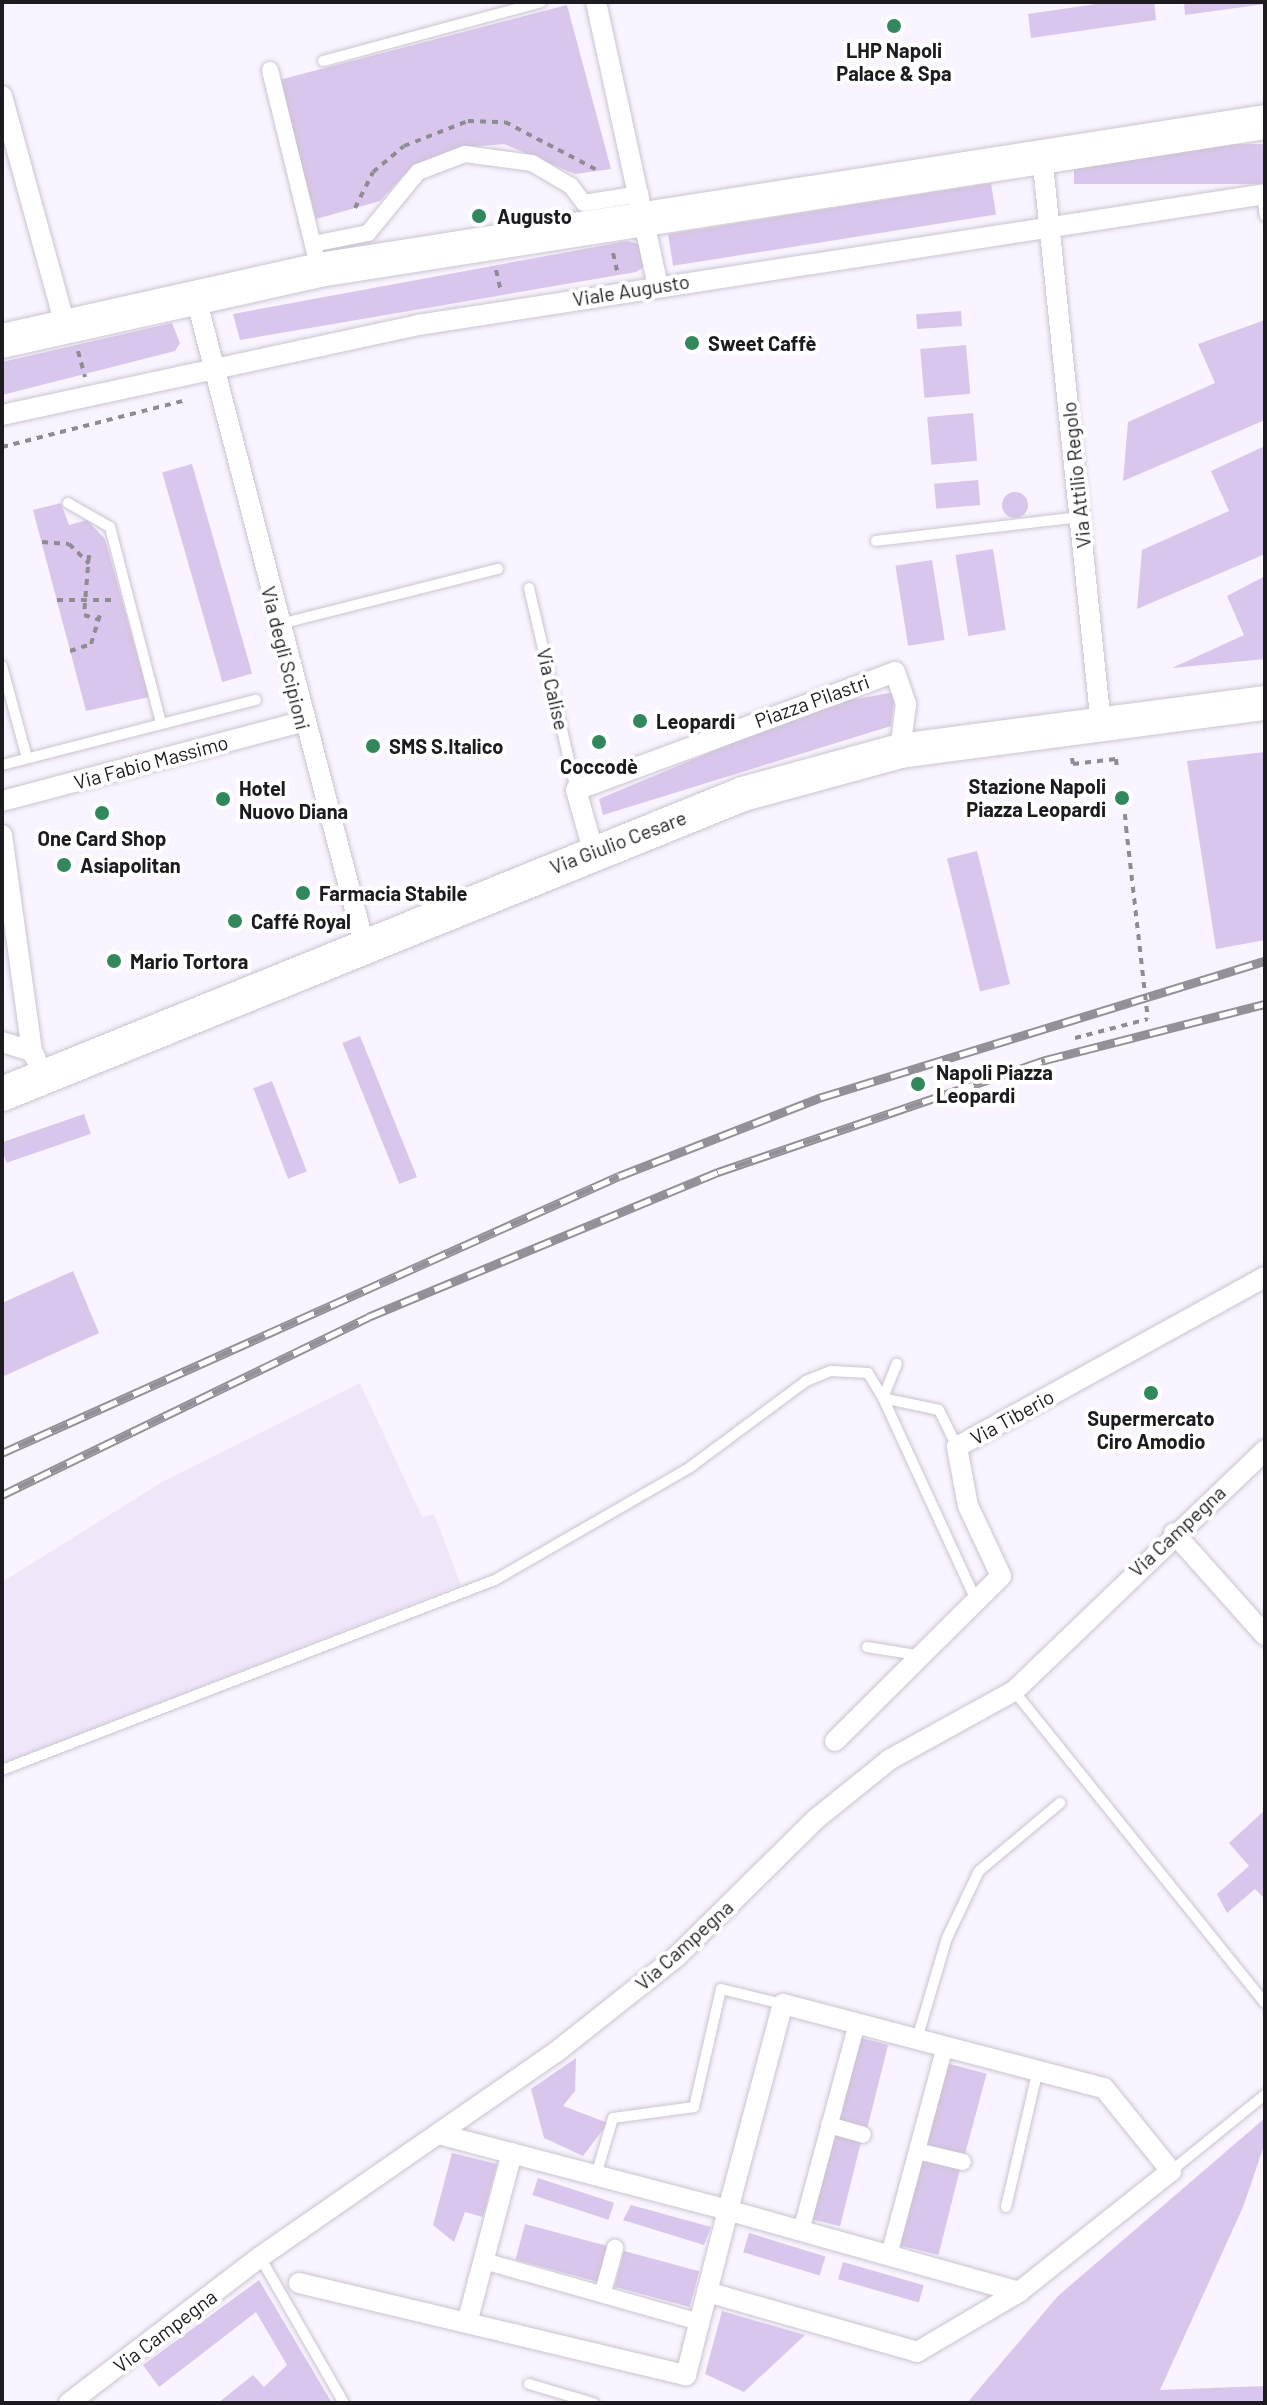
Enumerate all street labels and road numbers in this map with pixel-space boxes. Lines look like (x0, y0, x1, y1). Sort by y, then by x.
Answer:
street label: Viale Augusto (571, 269, 691, 311)
street label: Via Attilio Regolo (1056, 401, 1096, 549)
street label: Via degli Scipioni (257, 584, 315, 732)
street label: Via Calise (532, 646, 574, 732)
street label: Piazza Pilastri (751, 669, 873, 733)
street label: Via Fabio Massimo (71, 730, 231, 794)
street label: Via Giulio Cesare (546, 805, 690, 879)
street label: Via Tiberio (966, 1384, 1058, 1450)
street label: Via Campegna (1124, 1480, 1230, 1582)
street label: Via Campegna (630, 1895, 738, 1995)
street label: Via Campegna (109, 2284, 221, 2378)

